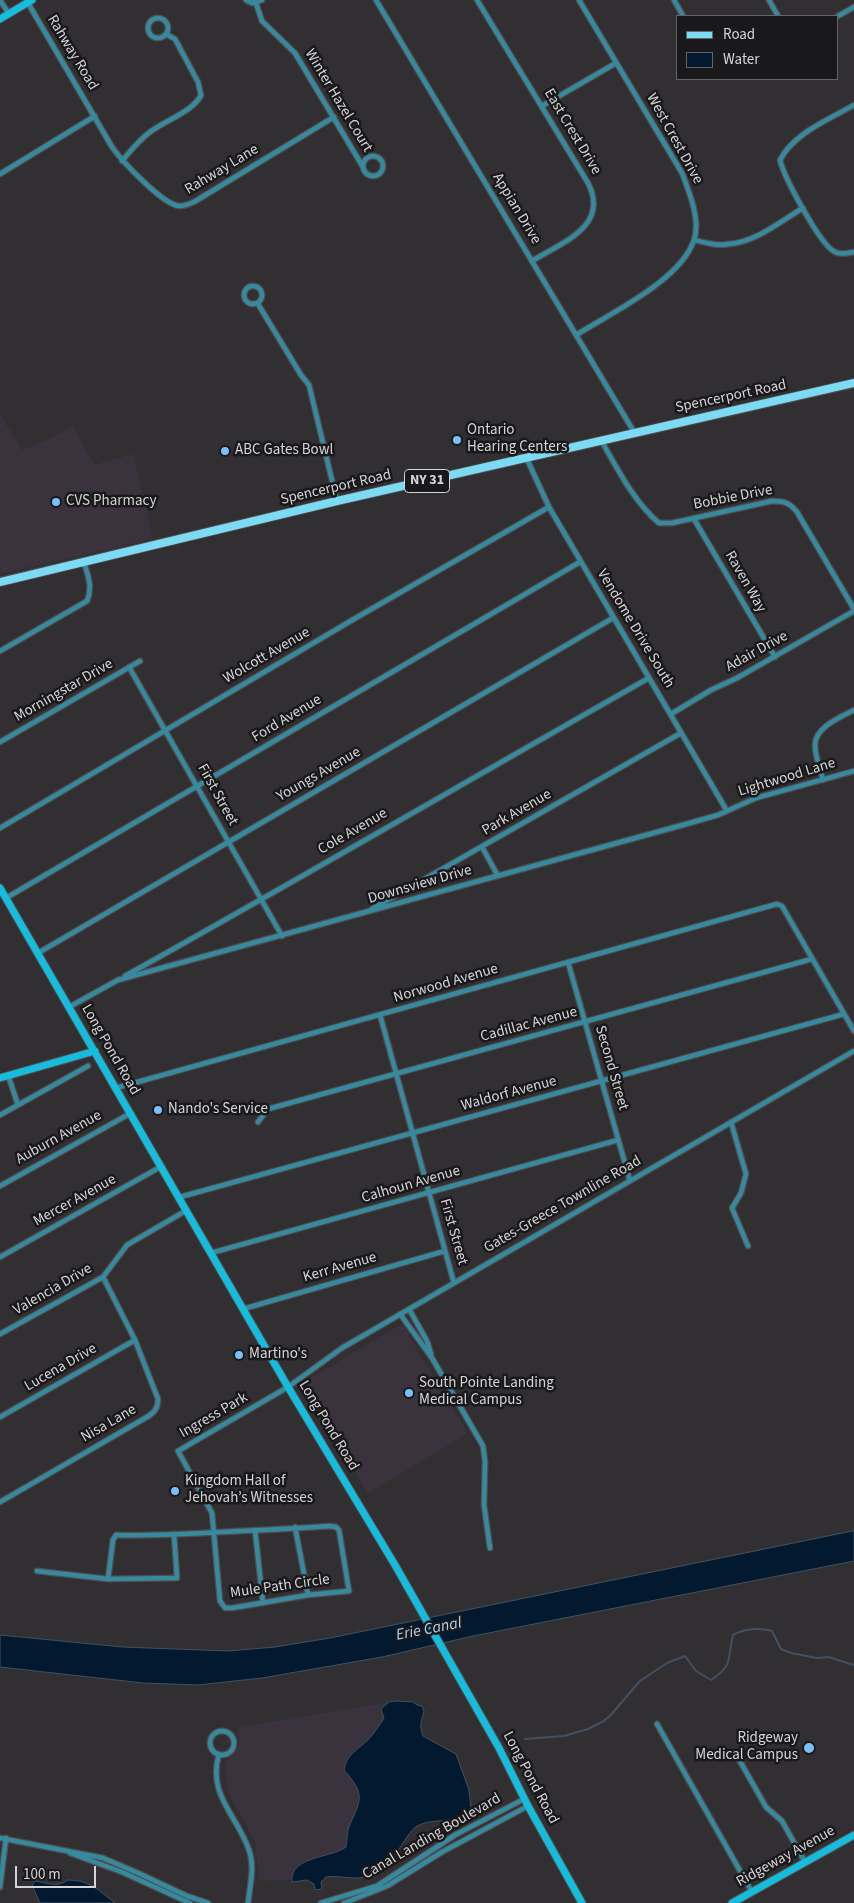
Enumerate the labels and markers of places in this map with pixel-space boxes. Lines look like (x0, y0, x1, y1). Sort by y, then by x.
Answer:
place label: Ontario Hearing Centers (467, 422, 567, 457)
marker: Ontario Hearing Centers (451, 434, 463, 446)
place label: ABC Gates Bowl (235, 442, 333, 460)
marker: ABC Gates Bowl (219, 445, 231, 457)
place label: CVS Pharmacy (66, 493, 156, 511)
marker: CVS Pharmacy (50, 496, 62, 508)
place label: Nando's Service (168, 1101, 268, 1119)
marker: Nando's Service (152, 1104, 164, 1116)
place label: Martino's (249, 1346, 307, 1364)
marker: Martino's (233, 1349, 245, 1361)
place label: South Pointe Landing Medical Campus (419, 1375, 554, 1410)
marker: South Pointe Landing Medical Campus (403, 1387, 415, 1399)
place label: Kingdom Hall of Jehovah’s Witnesses (185, 1473, 313, 1508)
marker: Kingdom Hall of Jehovah’s Witnesses (169, 1485, 181, 1497)
place label: Ridgeway Medical Campus (695, 1730, 798, 1765)
marker: Ridgeway Medical Campus (802, 1741, 816, 1755)

